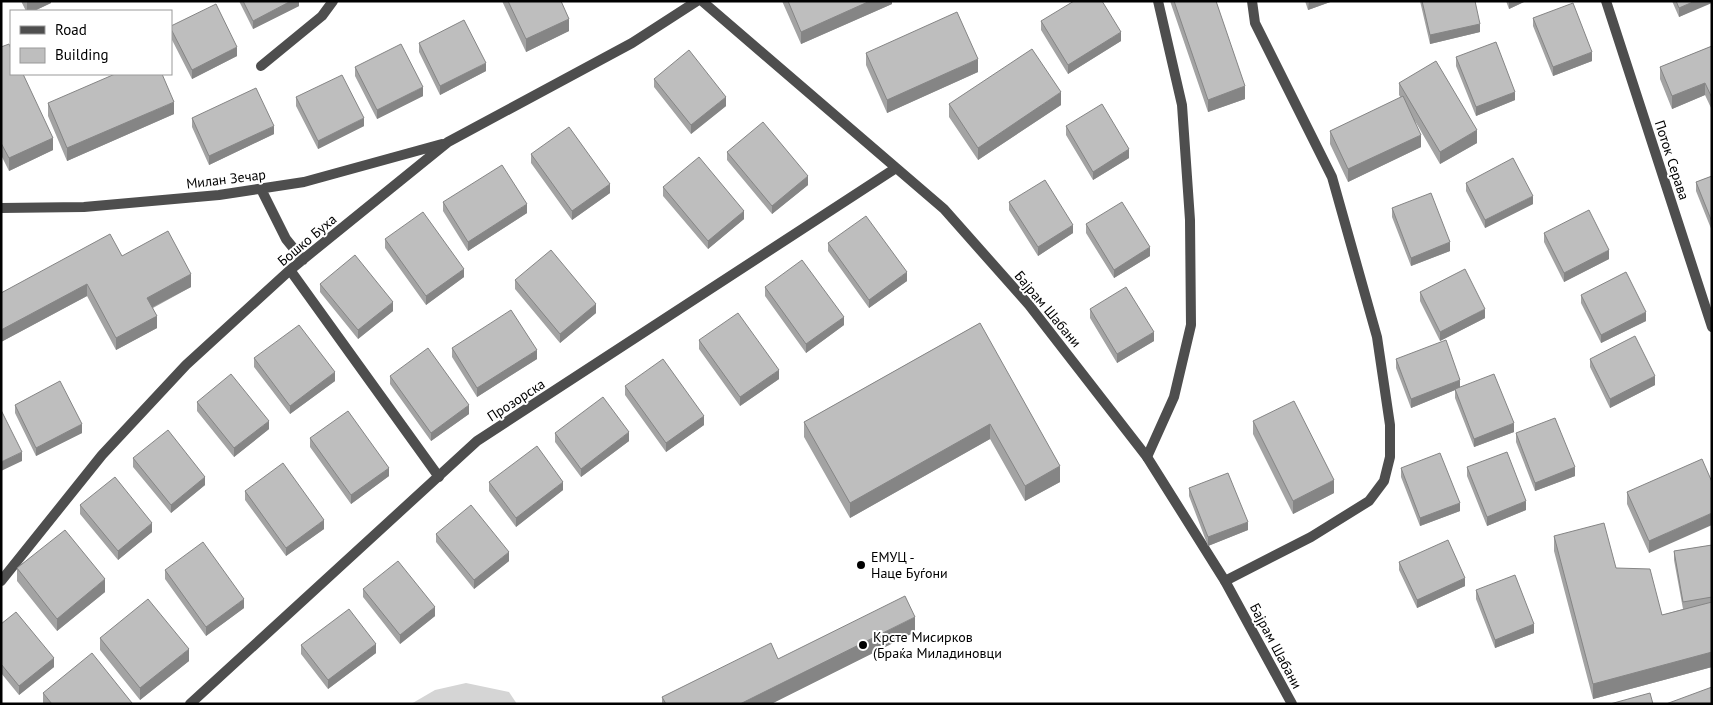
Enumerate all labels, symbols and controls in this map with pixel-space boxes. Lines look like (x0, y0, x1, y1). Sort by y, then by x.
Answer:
legend (10, 10, 172, 75)
text: Road (55, 20, 87, 39)
text: Building (55, 45, 109, 64)
street label: Поток Серава (1651, 118, 1693, 202)
street label: Милан Зечар (185, 165, 267, 193)
street label: Бошко Буха (274, 210, 340, 270)
street label: Бајрам Шабани (1011, 267, 1085, 351)
street label: Прозорска (484, 375, 548, 425)
place label: ЕМУЦ - Наце Буѓони (871, 548, 948, 582)
marker: ЕМУЦ - Наце Буѓони (855, 559, 867, 571)
street label: Бајрам Шабани (1246, 600, 1306, 692)
place label: Крсте Мисирков (Браќа Миладиновци (873, 628, 1002, 662)
marker: Крсте Мисирков (Браќа Миладиновци (857, 639, 869, 651)

